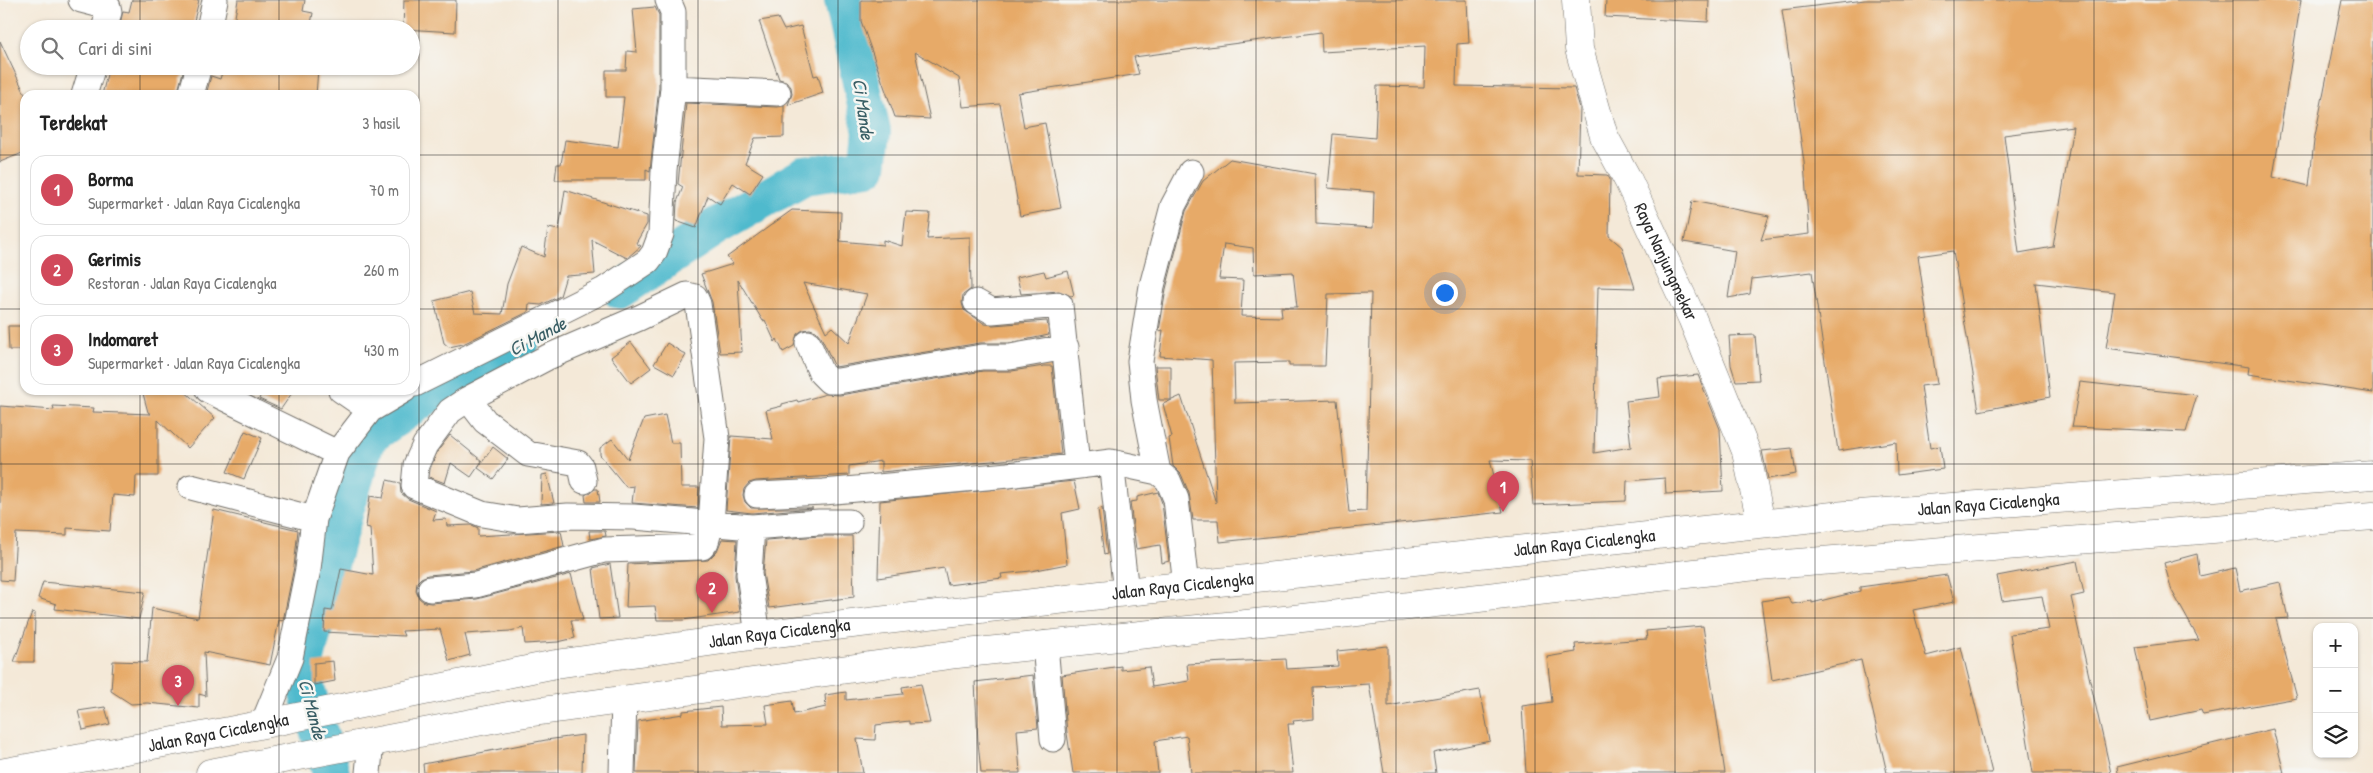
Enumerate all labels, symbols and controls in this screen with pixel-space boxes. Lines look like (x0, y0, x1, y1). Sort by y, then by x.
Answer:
search box (20, 20, 420, 75)
icon: search (38, 34, 66, 62)
text: Cari di sini (78, 35, 152, 61)
water label: Ci Mande (847, 77, 881, 143)
text: Terdekat (40, 108, 107, 137)
text: 3 hasil (362, 112, 400, 134)
text: Borma (88, 166, 133, 192)
text: 1 (54, 179, 60, 201)
text: 70 m (369, 179, 399, 201)
text: Supermarket · Jalan Raya Cicalengka (88, 192, 300, 214)
street label: Raya Nanjungmekar (1628, 199, 1705, 325)
text: Gerimis (88, 246, 141, 272)
text: 2 (53, 259, 61, 281)
text: 260 m (363, 259, 399, 281)
text: Restoran · Jalan Raya Cicalengka (88, 272, 277, 294)
your location (1432, 280, 1458, 306)
water label: Ci Mande (504, 309, 571, 362)
text: Indomaret (88, 326, 158, 352)
text: 3 (53, 339, 61, 361)
text: 430 m (364, 339, 399, 361)
text: Supermarket · Jalan Raya Cicalengka (88, 352, 300, 374)
pin: 1 (1487, 471, 1519, 512)
street label: Jalan Raya Cicalengka (1916, 486, 2060, 522)
street label: Jalan Raya Cicalengka (1512, 522, 1656, 562)
street label: Jalan Raya Cicalengka (1110, 565, 1255, 606)
pin: 2 (696, 572, 728, 613)
street label: Jalan Raya Cicalengka (707, 611, 851, 654)
map controls (2313, 623, 2358, 758)
button: + (2313, 623, 2358, 668)
pin: 3 (162, 665, 194, 706)
button: − (2313, 668, 2358, 713)
water label: Ci Mande (293, 676, 334, 743)
street label: Jalan Raya Cicalengka (146, 706, 291, 758)
button: layers (2313, 713, 2358, 758)

